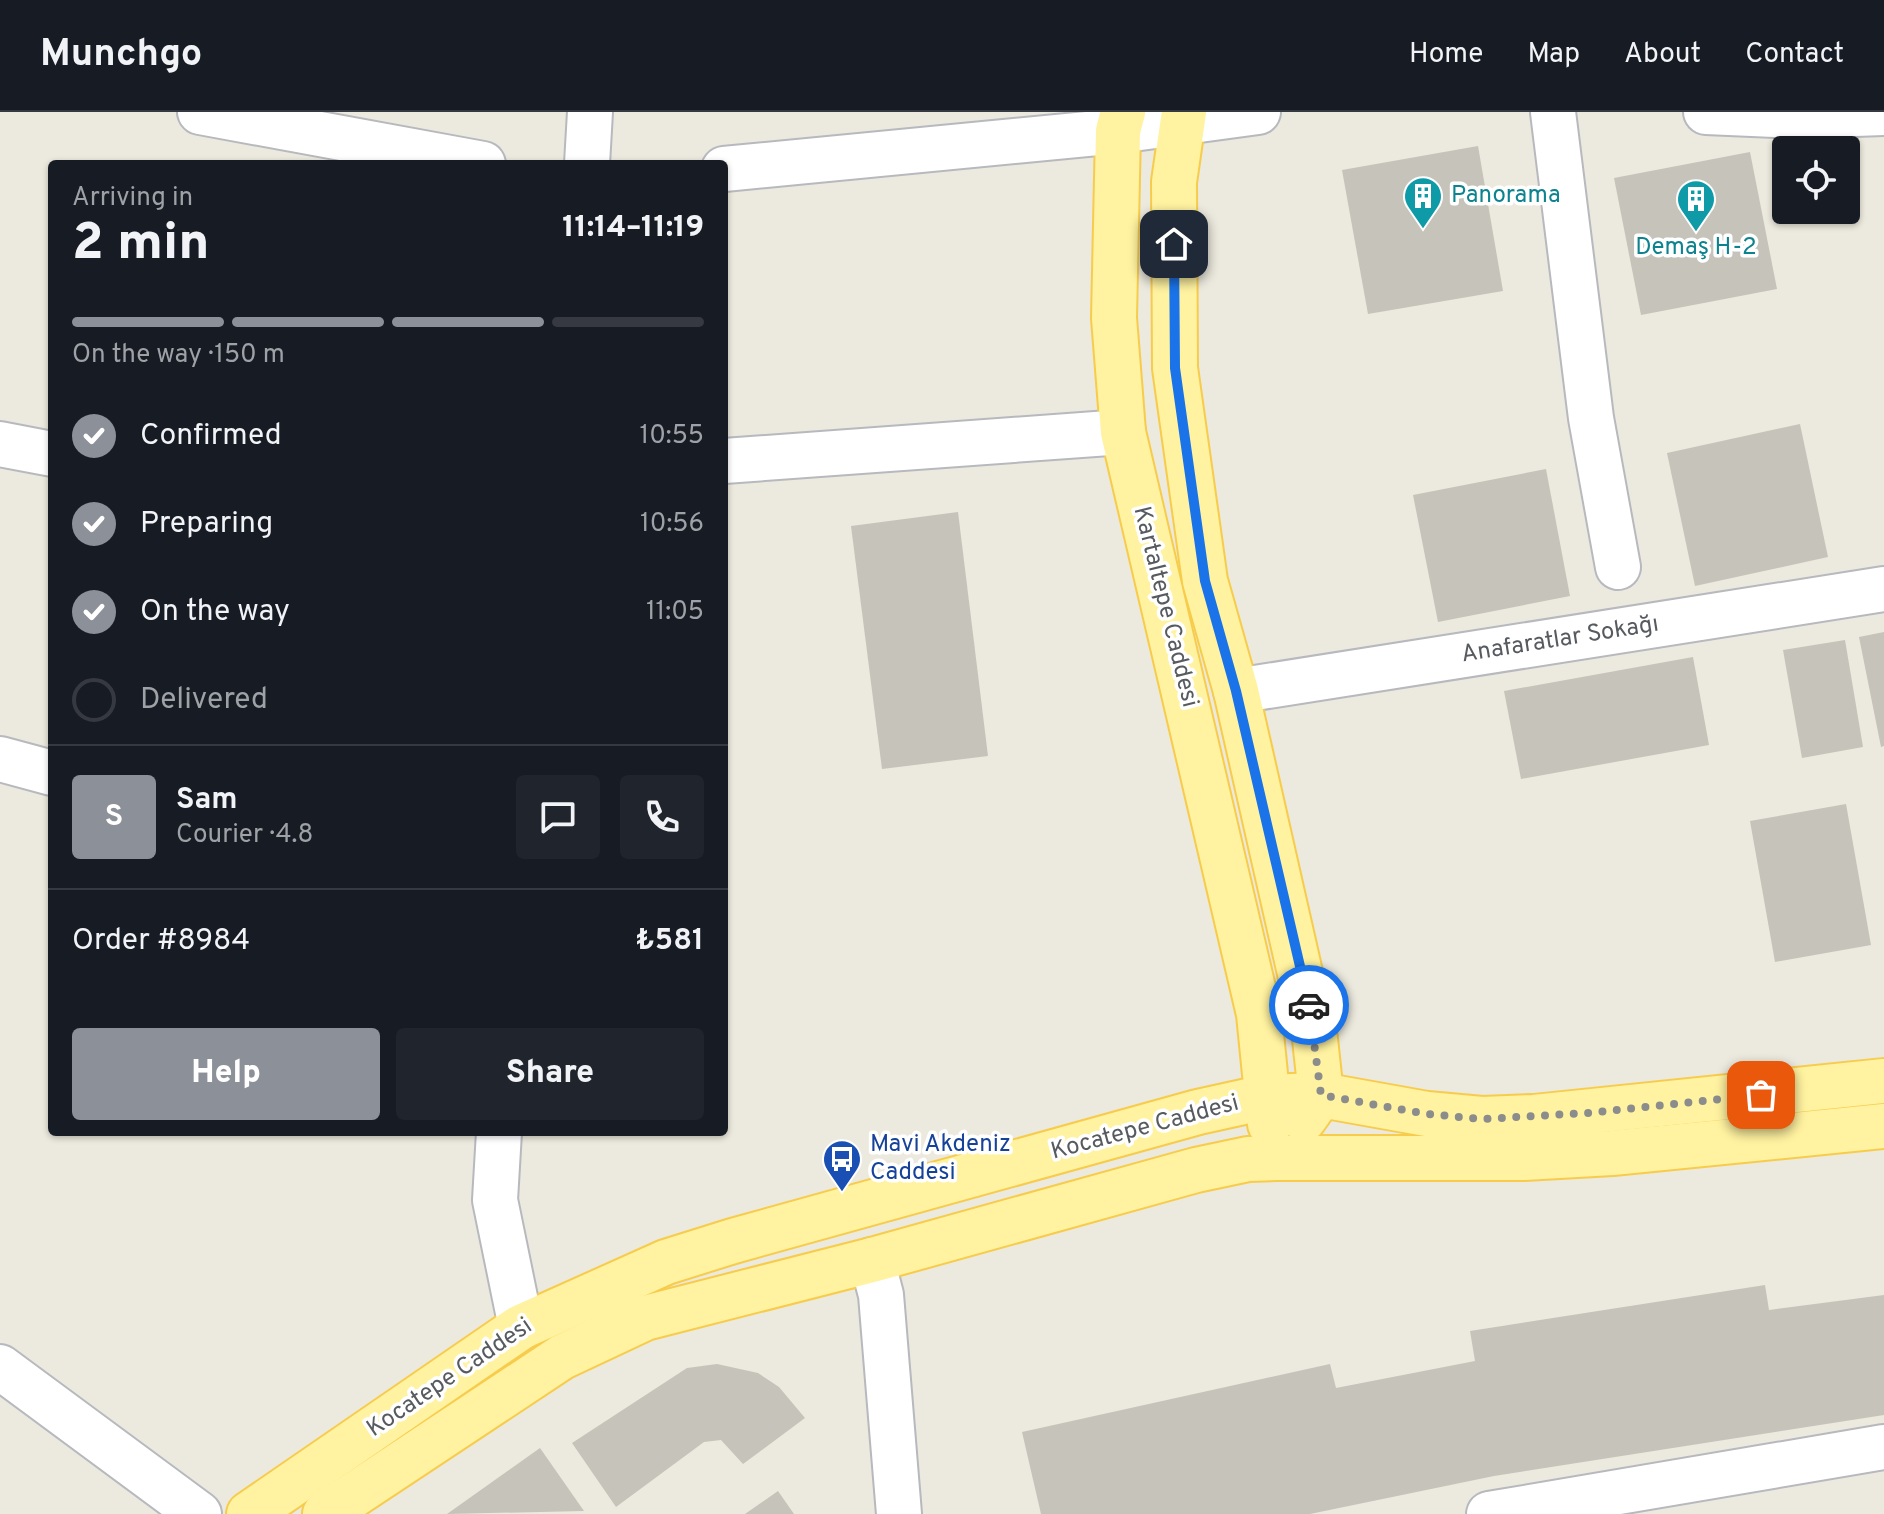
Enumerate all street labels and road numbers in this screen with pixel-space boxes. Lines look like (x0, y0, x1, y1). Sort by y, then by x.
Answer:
street label: Kartaltepe Caddesi (1126, 503, 1204, 711)
street label: Anafaratlar Sokağı (1459, 610, 1661, 670)
street label: Kocatepe Caddesi (1048, 1089, 1242, 1167)
street label: Kocatepe Caddesi (362, 1312, 538, 1444)

